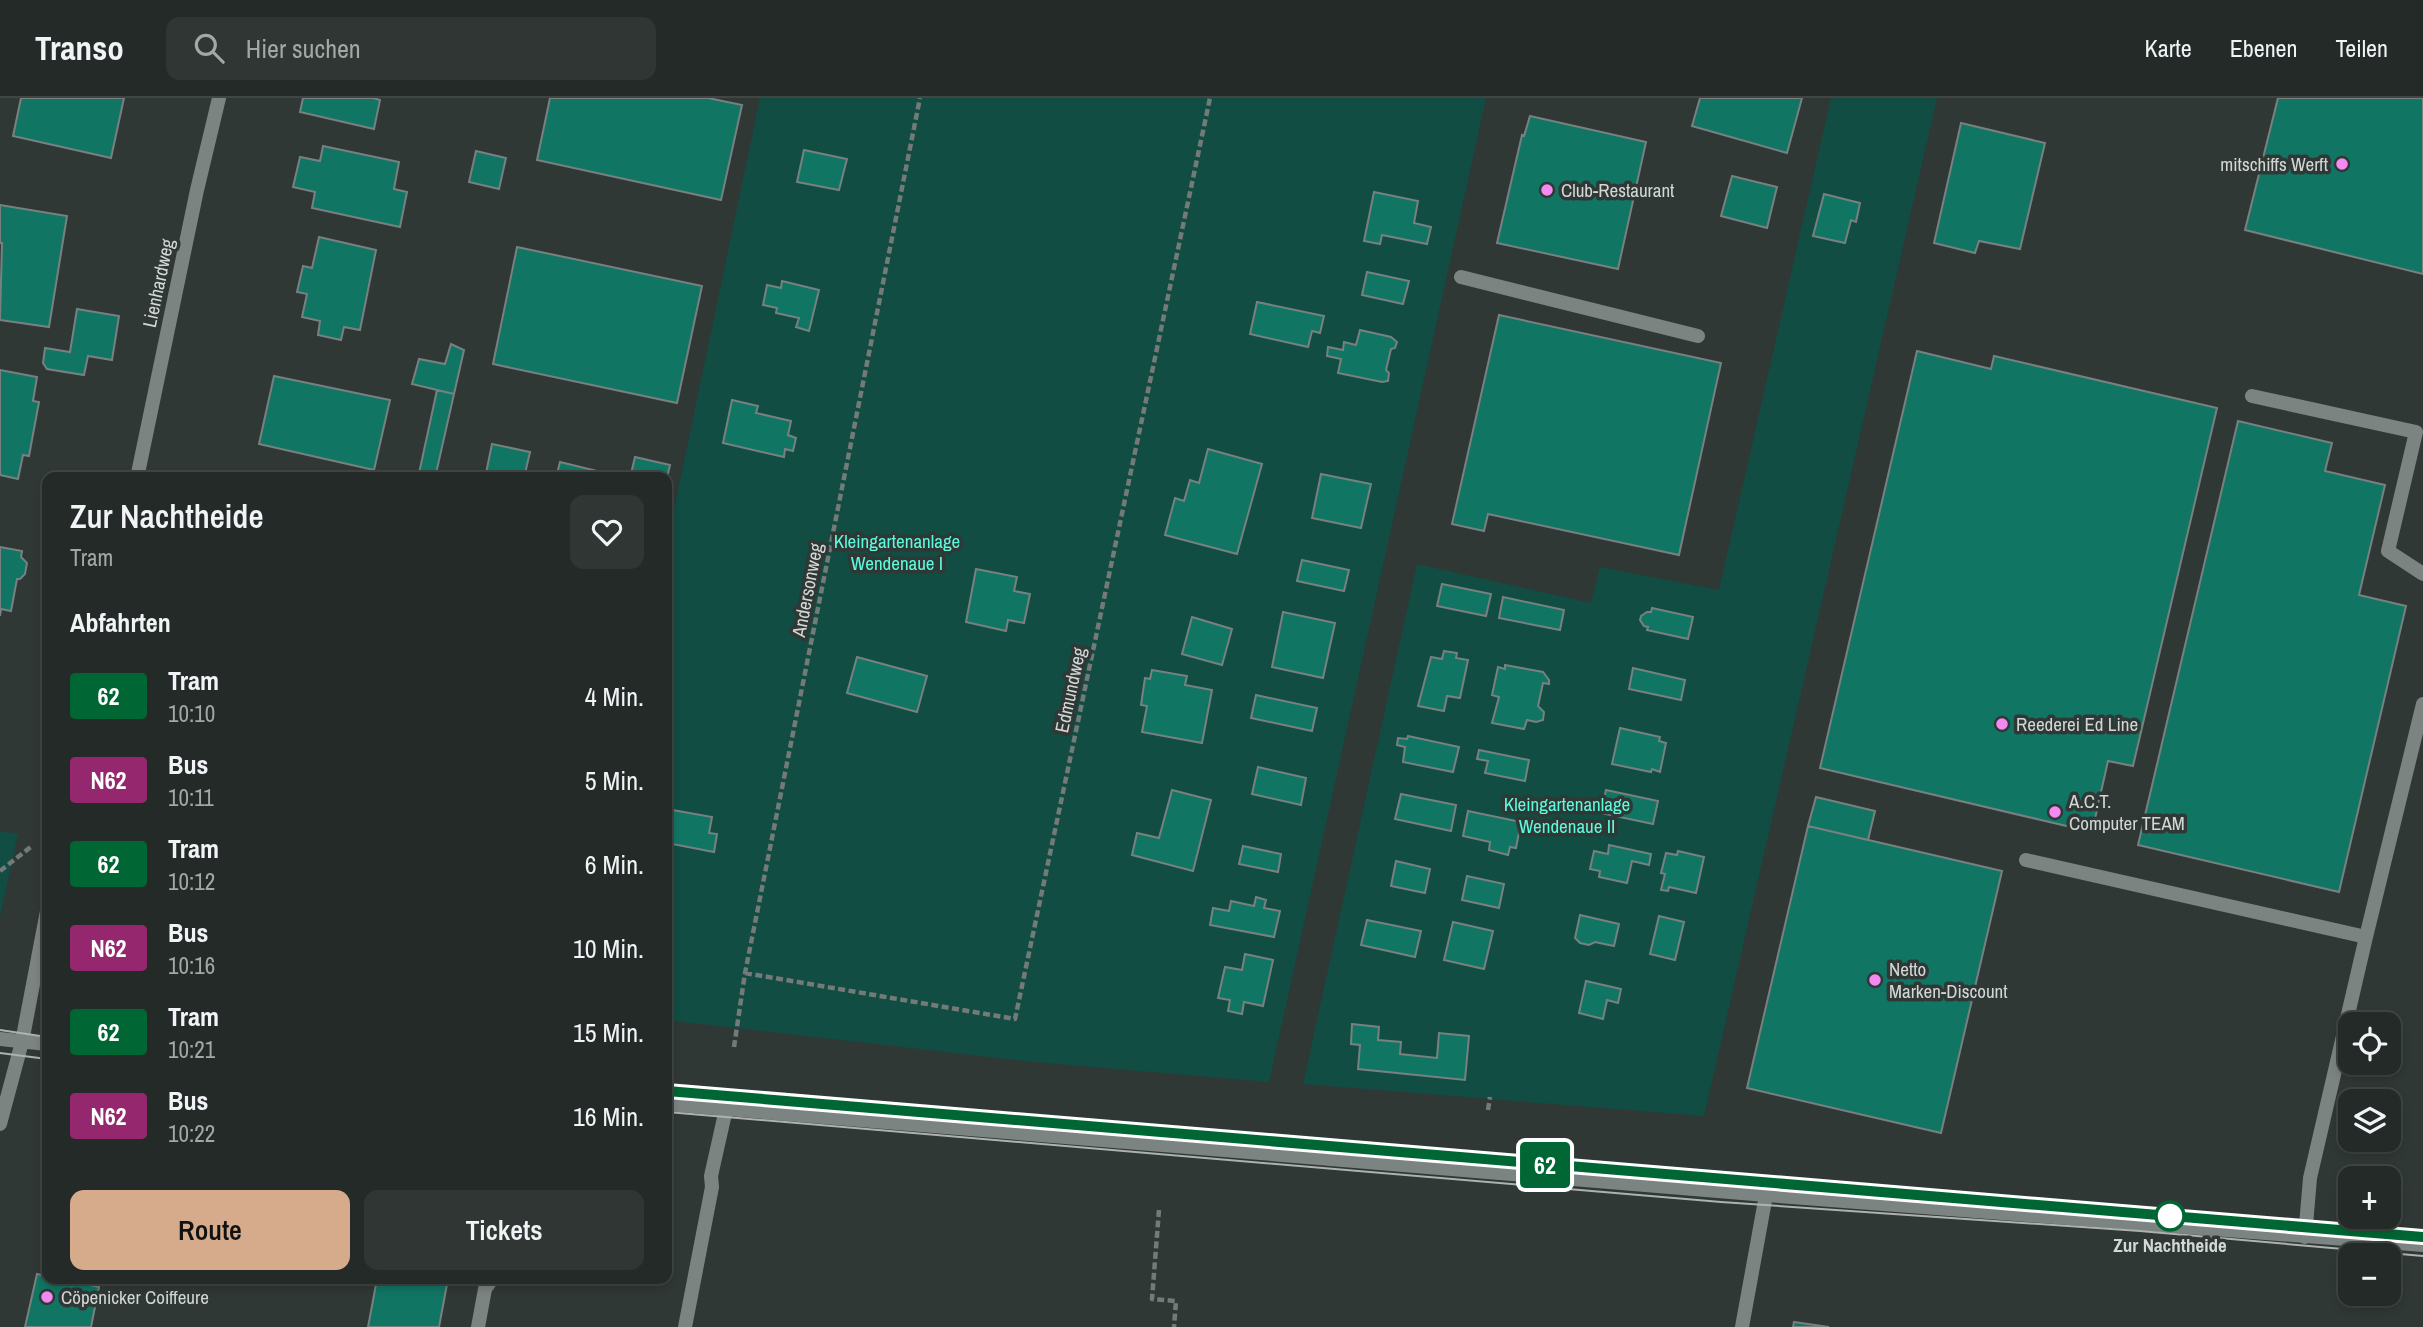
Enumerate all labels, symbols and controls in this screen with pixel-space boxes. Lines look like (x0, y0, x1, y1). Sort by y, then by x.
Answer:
search box (166, 17, 656, 80)
text: Transo (35, 26, 124, 70)
icon: search (190, 29, 228, 67)
text: Hier suchen (246, 31, 361, 66)
text: Karte (2145, 32, 2192, 64)
text: Ebenen (2230, 32, 2297, 64)
text: Teilen (2335, 32, 2388, 64)
place label: mitschiffs Werft (2220, 151, 2329, 177)
marker: mitschiffs Werft (2334, 156, 2350, 172)
place label: Club-Restaurant (1561, 177, 1675, 203)
marker: Club-Restaurant (1539, 182, 1555, 198)
street label: Lienhardweg (136, 236, 180, 330)
text: Zur Nachtheide (70, 494, 263, 538)
button: heart (570, 495, 644, 569)
park label: Kleingartenanlage Wendenaue I (834, 528, 960, 576)
street label: Andersonweg (785, 540, 829, 640)
text: Tram (70, 542, 113, 573)
text: Abfahrten (70, 605, 171, 640)
street label: Edmundweg (1048, 645, 1092, 735)
text: Tram (168, 663, 219, 698)
text: 4 Min. (585, 679, 644, 714)
text: 62 (98, 680, 119, 712)
text: 10:10 (168, 698, 215, 729)
place label: Reederei Ed Line (2016, 711, 2138, 737)
marker: Reederei Ed Line (1994, 716, 2010, 732)
text: Bus (168, 747, 208, 782)
text: 5 Min. (585, 763, 644, 798)
text: N62 (90, 764, 127, 796)
text: 10:11 (168, 782, 214, 813)
place label: A.C.T. Computer TEAM (2068, 788, 2185, 836)
park label: Kleingartenanlage Wendenaue II (1504, 791, 1630, 839)
marker: A.C.T. Computer TEAM (2047, 804, 2063, 820)
text: Tram (168, 831, 219, 866)
text: 6 Min. (585, 847, 644, 882)
text: 62 (98, 848, 119, 880)
text: 10:12 (168, 866, 215, 897)
text: Bus (168, 915, 208, 950)
text: 10 Min. (573, 931, 644, 966)
text: N62 (90, 932, 127, 964)
text: 10:16 (168, 950, 215, 981)
place label: Netto Marken-Discount (1889, 956, 2008, 1004)
marker: Netto Marken-Discount (1867, 972, 1883, 988)
text: Tram (168, 999, 219, 1034)
map controls (2338, 1012, 2401, 1306)
button: locate (2338, 1012, 2401, 1075)
text: 15 Min. (573, 1015, 644, 1050)
text: 62 (98, 1016, 119, 1048)
text: 10:21 (168, 1034, 215, 1065)
text: Bus (168, 1083, 208, 1118)
button: layers (2338, 1089, 2401, 1152)
text: 16 Min. (573, 1099, 644, 1134)
text: N62 (90, 1100, 127, 1132)
text: 10:22 (168, 1118, 215, 1149)
line badge: 62 (1514, 1142, 1576, 1188)
text: 62 (1534, 1149, 1556, 1181)
button: + (2338, 1166, 2401, 1229)
button: Route (70, 1190, 350, 1270)
button: Tickets (364, 1190, 644, 1270)
marker: Zur Nachtheide (2155, 1201, 2185, 1231)
place label: Zur Nachtheide (2113, 1232, 2227, 1258)
button: − (2338, 1243, 2401, 1306)
place label: Cöpenicker Coiffeure (61, 1284, 209, 1310)
marker: Cöpenicker Coiffeure (39, 1289, 55, 1305)

